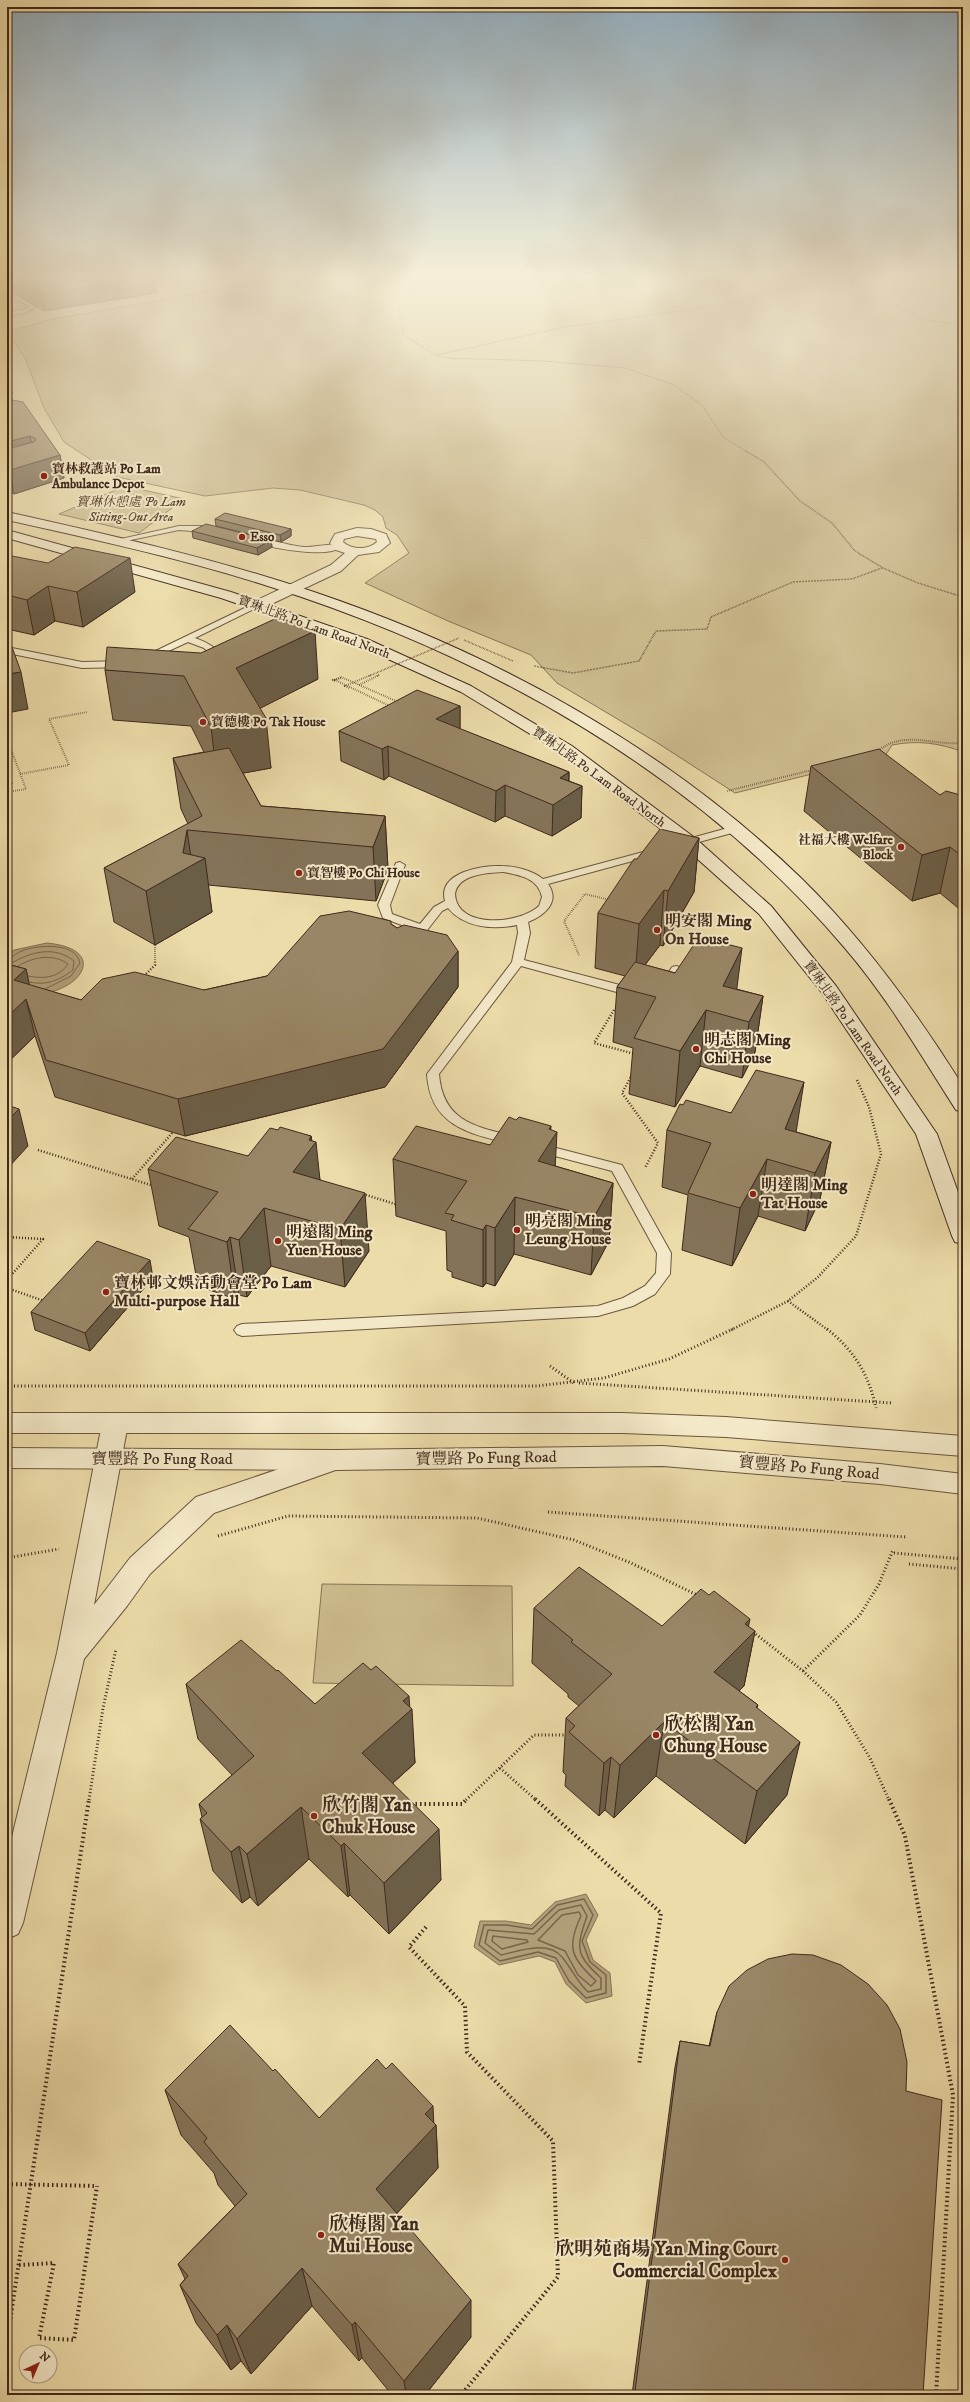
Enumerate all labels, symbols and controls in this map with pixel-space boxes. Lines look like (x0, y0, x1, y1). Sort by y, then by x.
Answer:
place label: 寶林救護站 Po Lam Ambulance Depot (51, 461, 161, 493)
marker: 寶林救護站 Po Lam Ambulance Depot (39, 471, 49, 481)
park label: 寶琳休憩處 Po Lam Sitting-Out Area (76, 494, 186, 525)
place label: Esso (250, 529, 275, 545)
marker: Esso (237, 532, 247, 542)
street label: 寶琳北路 Po Lam Road North (236, 592, 392, 662)
place label: 寶德樓 Po Tak House (211, 714, 326, 730)
marker: 寶德樓 Po Tak House (198, 717, 208, 727)
street label: 寶琳北路 Po Lam Road North (529, 723, 669, 831)
place label: 社福大樓 Welfare Block (798, 832, 894, 863)
marker: 社福大樓 Welfare Block (896, 842, 906, 852)
place label: 寶智樓 Po Chi House (307, 865, 420, 881)
marker: 寶智樓 Po Chi House (294, 868, 304, 878)
place label: 明安閣 Ming On House (665, 911, 753, 949)
marker: 明安閣 Ming On House (652, 925, 662, 935)
street label: 寶琳北路 Po Lam Road North (800, 958, 906, 1099)
place label: 明志閣 Ming Chi House (704, 1030, 792, 1068)
marker: 明志閣 Ming Chi House (691, 1044, 701, 1054)
place label: 明達閣 Ming Tat House (760, 1175, 849, 1213)
marker: 明達閣 Ming Tat House (748, 1189, 758, 1199)
place label: 明亮閣 Ming Leung House (525, 1211, 613, 1249)
place label: 明遠閣 Ming Yuen House (285, 1222, 374, 1260)
marker: 明亮閣 Ming Leung House (512, 1225, 522, 1235)
marker: 明遠閣 Ming Yuen House (273, 1236, 283, 1246)
place label: 寶林邨文娛活動會堂 Po Lam Multi-purpose Hall (114, 1273, 312, 1311)
marker: 寶林邨文娛活動會堂 Po Lam Multi-purpose Hall (101, 1287, 111, 1297)
street label: 寶豐路 Po Fung Road (415, 1447, 557, 1469)
street label: 寶豐路 Po Fung Road (91, 1449, 233, 1469)
street label: 寶豐路 Po Fung Road (738, 1452, 880, 1484)
place label: 欣松閣 Yan Chung House (664, 1713, 767, 1758)
marker: 欣松閣 Yan Chung House (651, 1730, 661, 1740)
place label: 欣竹閣 Yan Chuk House (322, 1794, 416, 1839)
marker: 欣竹閣 Yan Chuk House (309, 1811, 319, 1821)
place label: 欣梅閣 Yan Mui House (329, 2213, 420, 2258)
marker: 欣梅閣 Yan Mui House (316, 2230, 326, 2240)
place label: 欣明苑商場 Yan Ming Court Commercial Complex (555, 2238, 778, 2283)
marker: 欣明苑商場 Yan Ming Court Commercial Complex (780, 2255, 790, 2265)
north arrow (18, 2344, 58, 2384)
text: N (36, 2349, 52, 2366)

